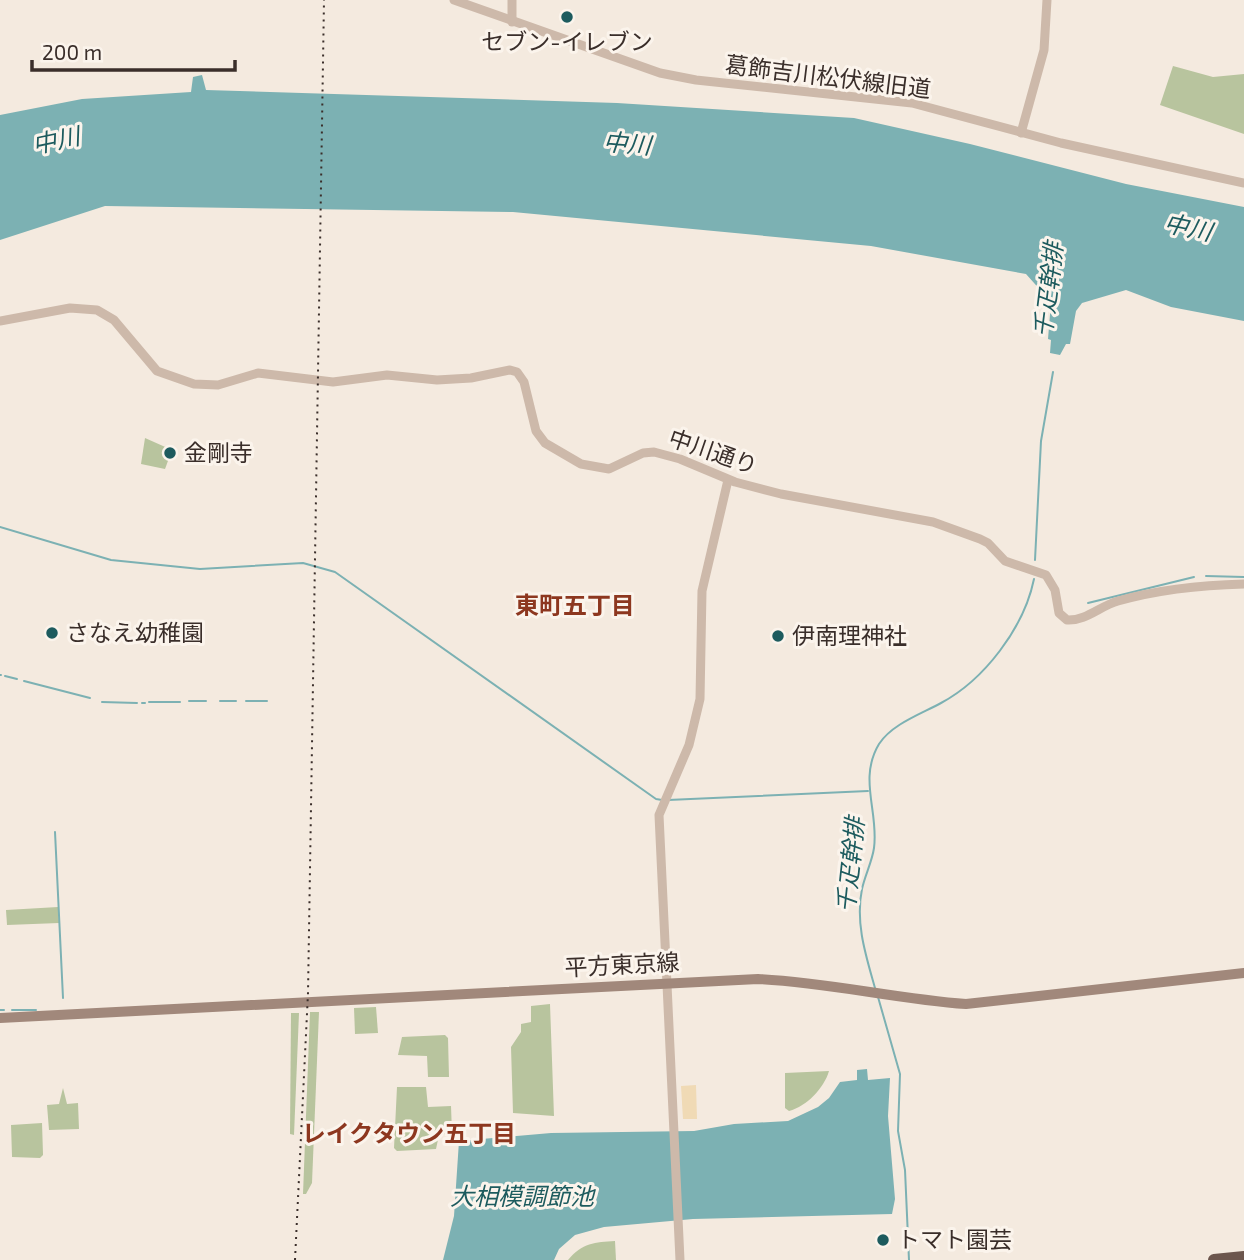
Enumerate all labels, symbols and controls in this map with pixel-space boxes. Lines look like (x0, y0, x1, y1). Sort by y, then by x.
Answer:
marker: セブン-イレブン (559, 9, 575, 25)
place label: セブン-イレブン (481, 27, 653, 55)
scale bar (32, 28, 234, 72)
text: 200 m (42, 39, 102, 64)
street label: 葛飾吉川松伏線旧道 (724, 49, 933, 103)
water label: 中川 (29, 120, 85, 159)
water label: 中川 (602, 126, 655, 159)
water label: 中川 (1162, 207, 1218, 246)
water label: 千疋幹排 (1027, 237, 1068, 339)
street label: 中川通り (665, 423, 761, 479)
place label: 金剛寺 (184, 438, 253, 466)
marker: 金剛寺 (162, 445, 178, 461)
district label: 東町五丁目 (515, 590, 635, 619)
place label: さなえ幼稚園 (66, 618, 204, 646)
place label: 伊南理神社 (792, 621, 907, 649)
marker: さなえ幼稚園 (44, 625, 60, 641)
marker: 伊南理神社 (770, 628, 786, 644)
water label: 千疋幹排 (830, 813, 869, 914)
street label: 平方東京線 (564, 947, 680, 981)
district label: レイクタウン五丁目 (302, 1118, 516, 1147)
water label: 大相模調節池 (450, 1181, 596, 1210)
place label: トマト園芸 (897, 1225, 1012, 1253)
marker: トマト園芸 (875, 1232, 891, 1248)

